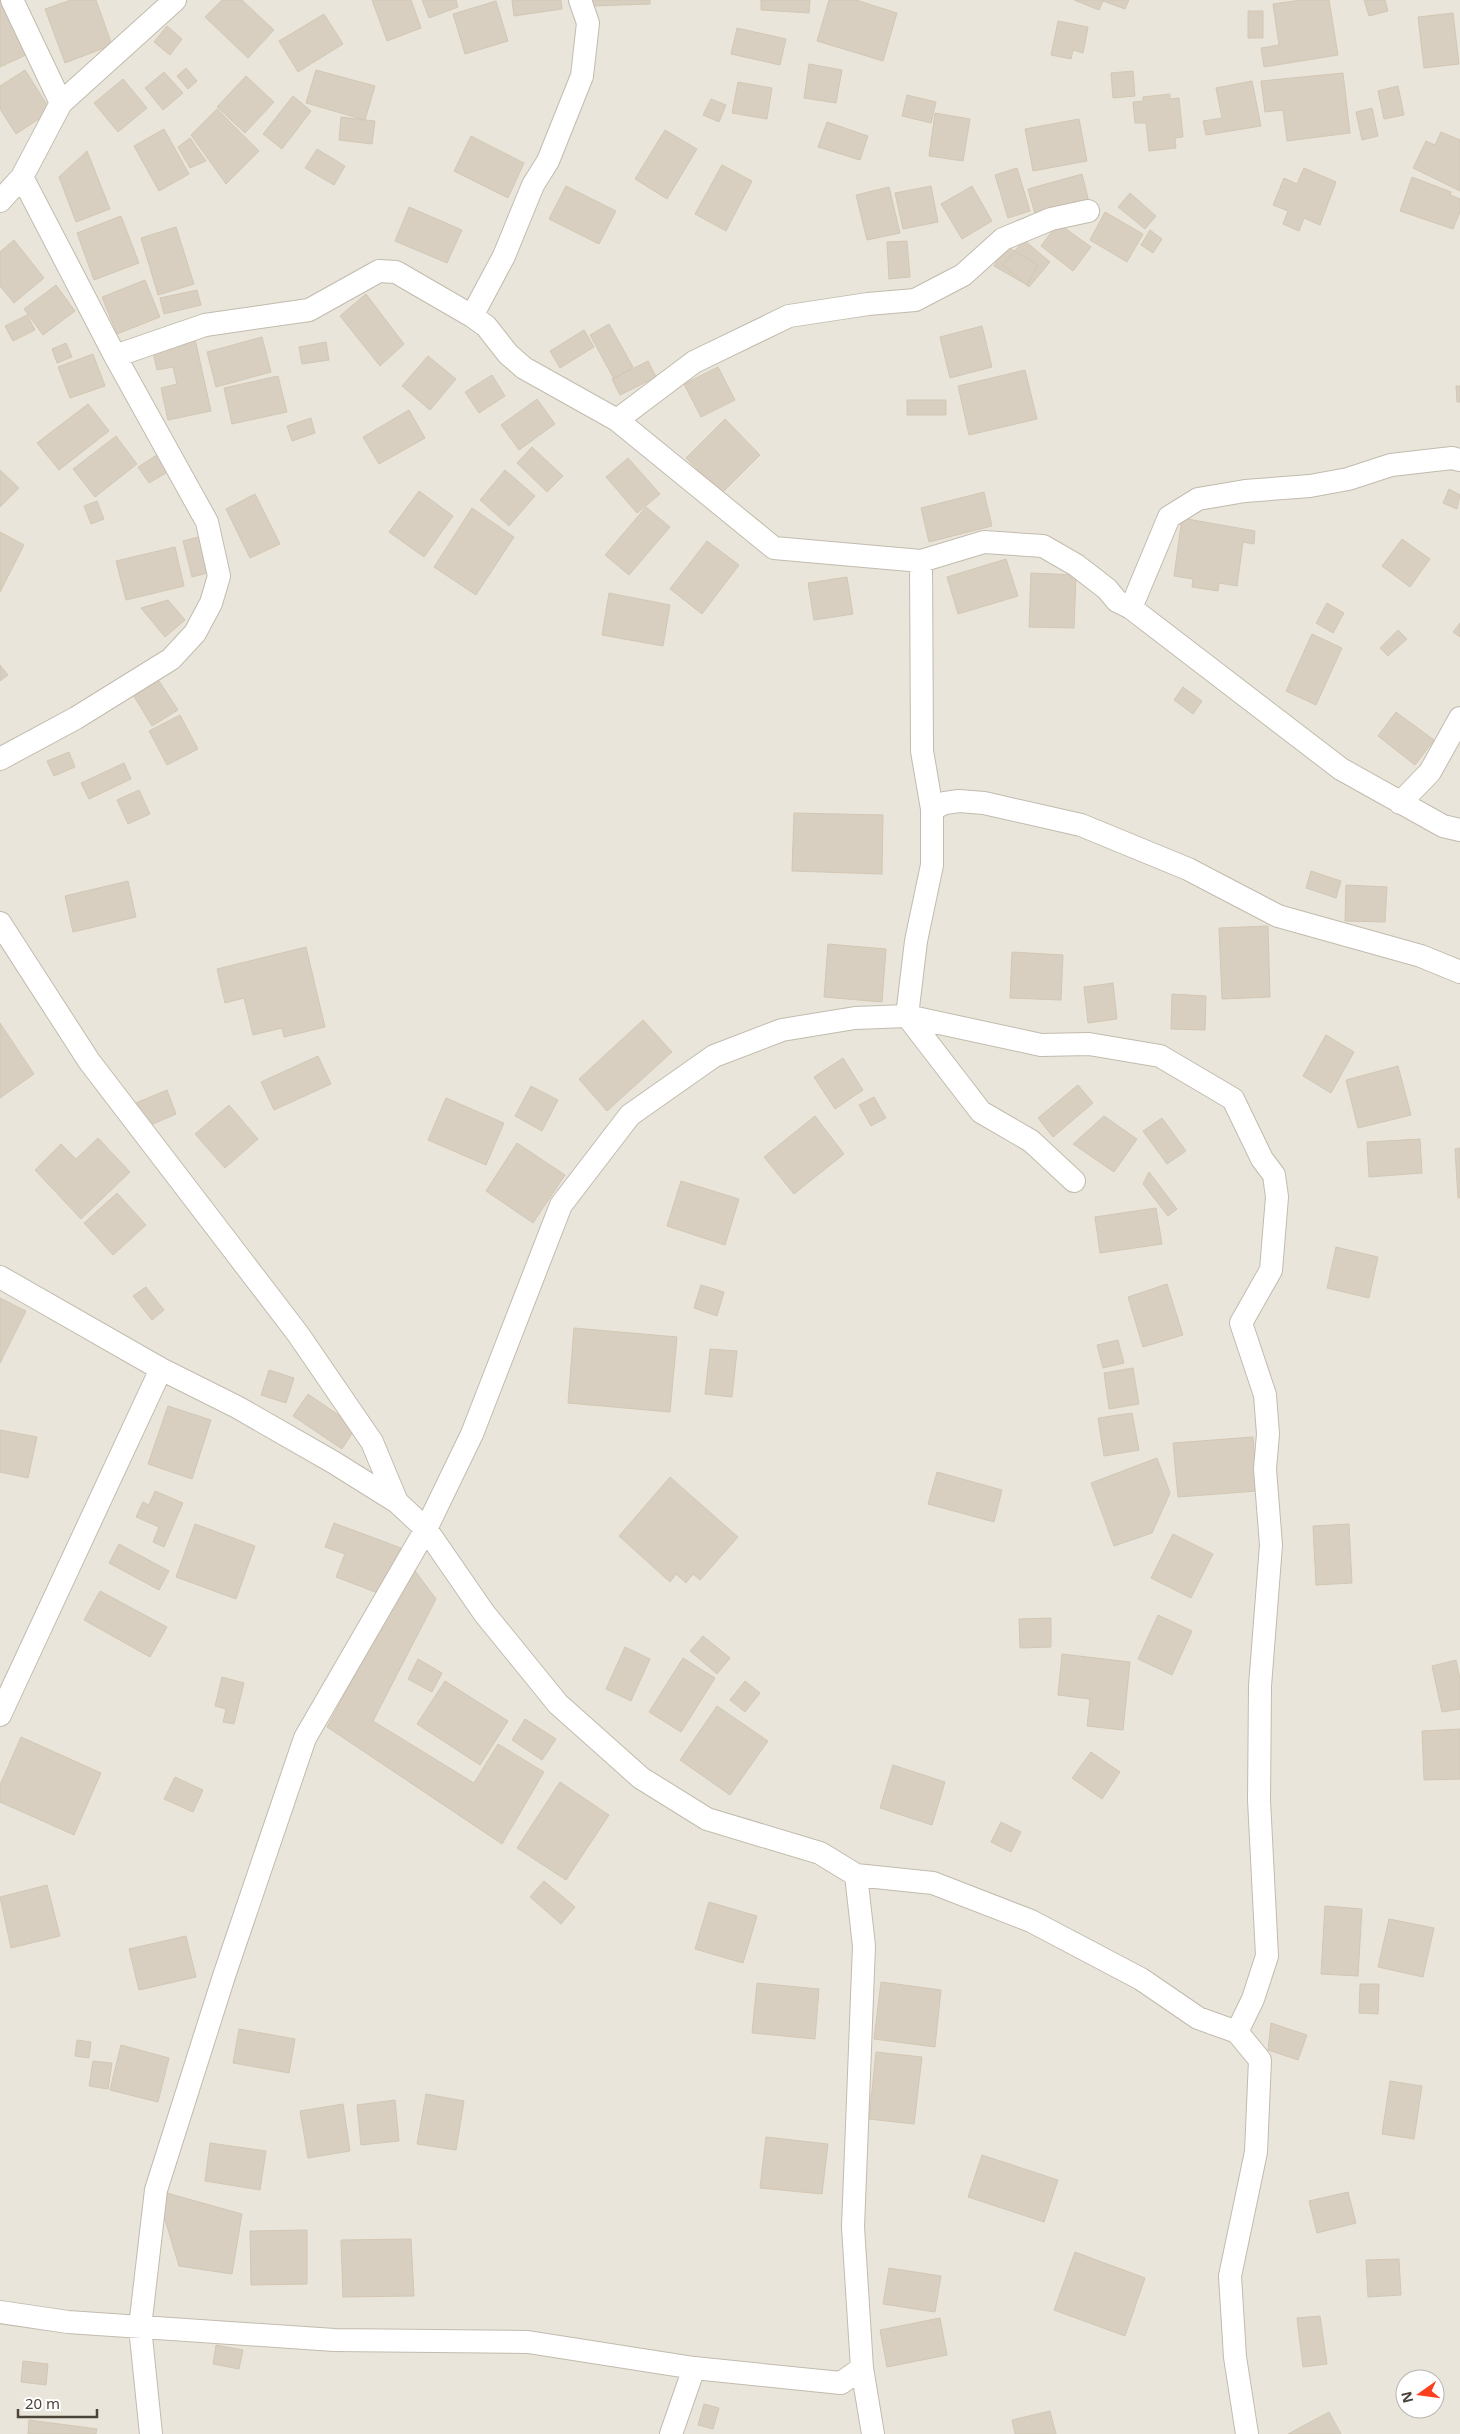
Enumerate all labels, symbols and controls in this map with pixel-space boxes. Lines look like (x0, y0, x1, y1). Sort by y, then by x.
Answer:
north arrow (1395, 2369, 1445, 2419)
scale bar (18, 2386, 96, 2418)
text: N (1396, 2389, 1417, 2405)
text: 20 m (25, 2393, 60, 2413)

